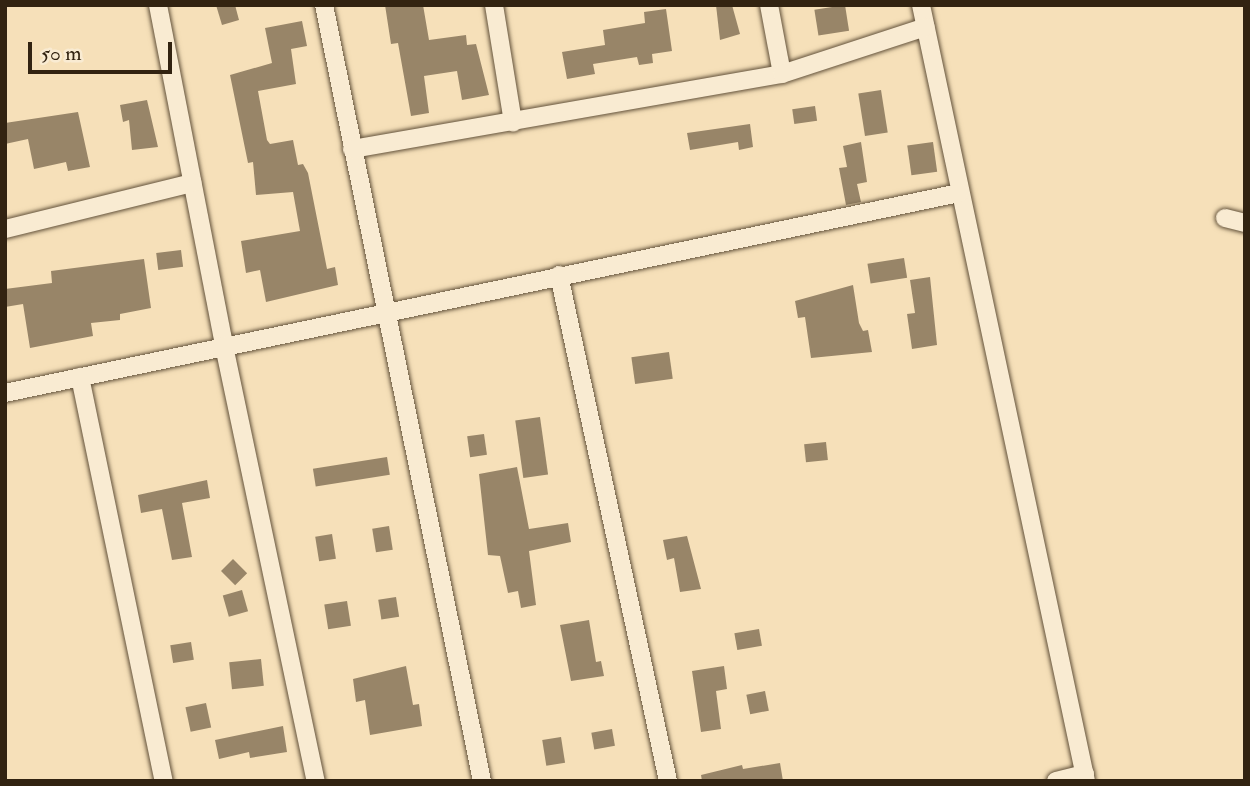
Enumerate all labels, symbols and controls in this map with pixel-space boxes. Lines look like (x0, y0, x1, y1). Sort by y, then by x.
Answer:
scale bar (32, 28, 175, 72)
text: 50 m (41, 40, 82, 67)

